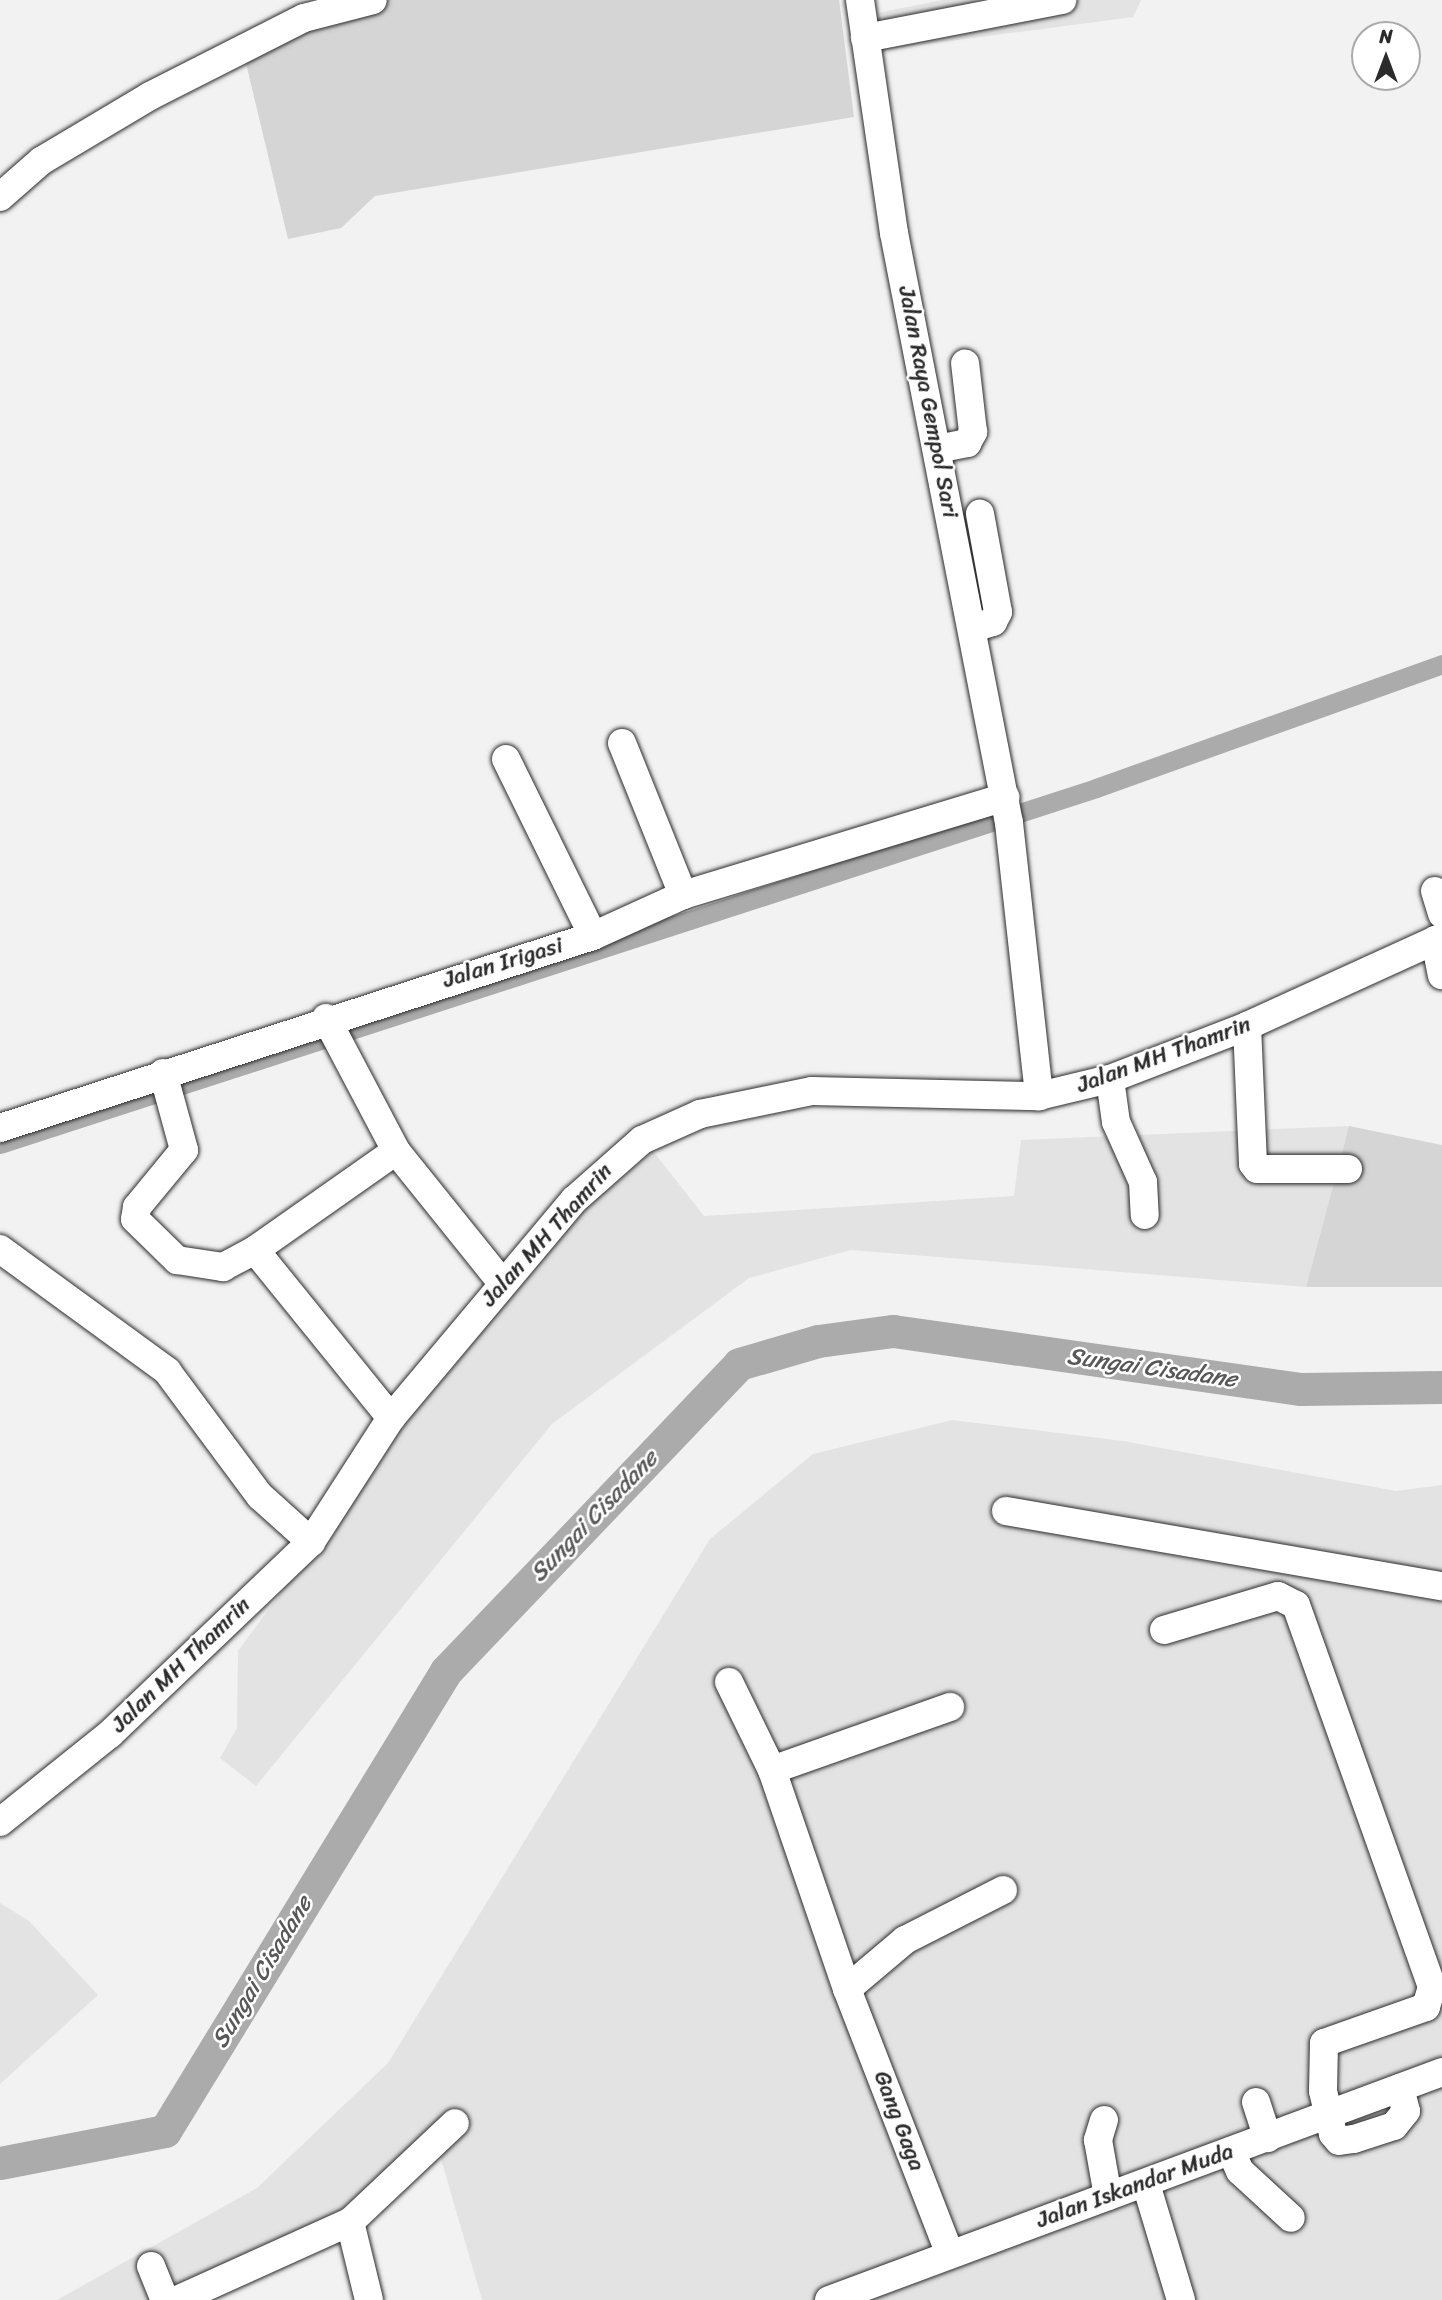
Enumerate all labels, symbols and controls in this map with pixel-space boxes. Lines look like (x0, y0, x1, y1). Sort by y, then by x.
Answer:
text: N (1379, 20, 1393, 53)
north arrow (1351, 21, 1421, 91)
street label: Jalan Raya Gempol Sari (892, 284, 964, 520)
street label: Jalan Irigasi (440, 932, 566, 994)
street label: Jalan MH Thamrin (1074, 1011, 1254, 1099)
street label: Jalan MH Thamrin (476, 1158, 618, 1312)
water label: Sungai Cisadane (1065, 1342, 1239, 1394)
water label: Sungai Cisadane (524, 1444, 664, 1588)
street label: Jalan MH Thamrin (106, 1592, 256, 1738)
water label: Sungai Cisadane (205, 1891, 319, 2053)
street label: Gang Gaga (867, 2067, 931, 2175)
street label: Jalan Iskandar Muda (1032, 2137, 1238, 2235)

